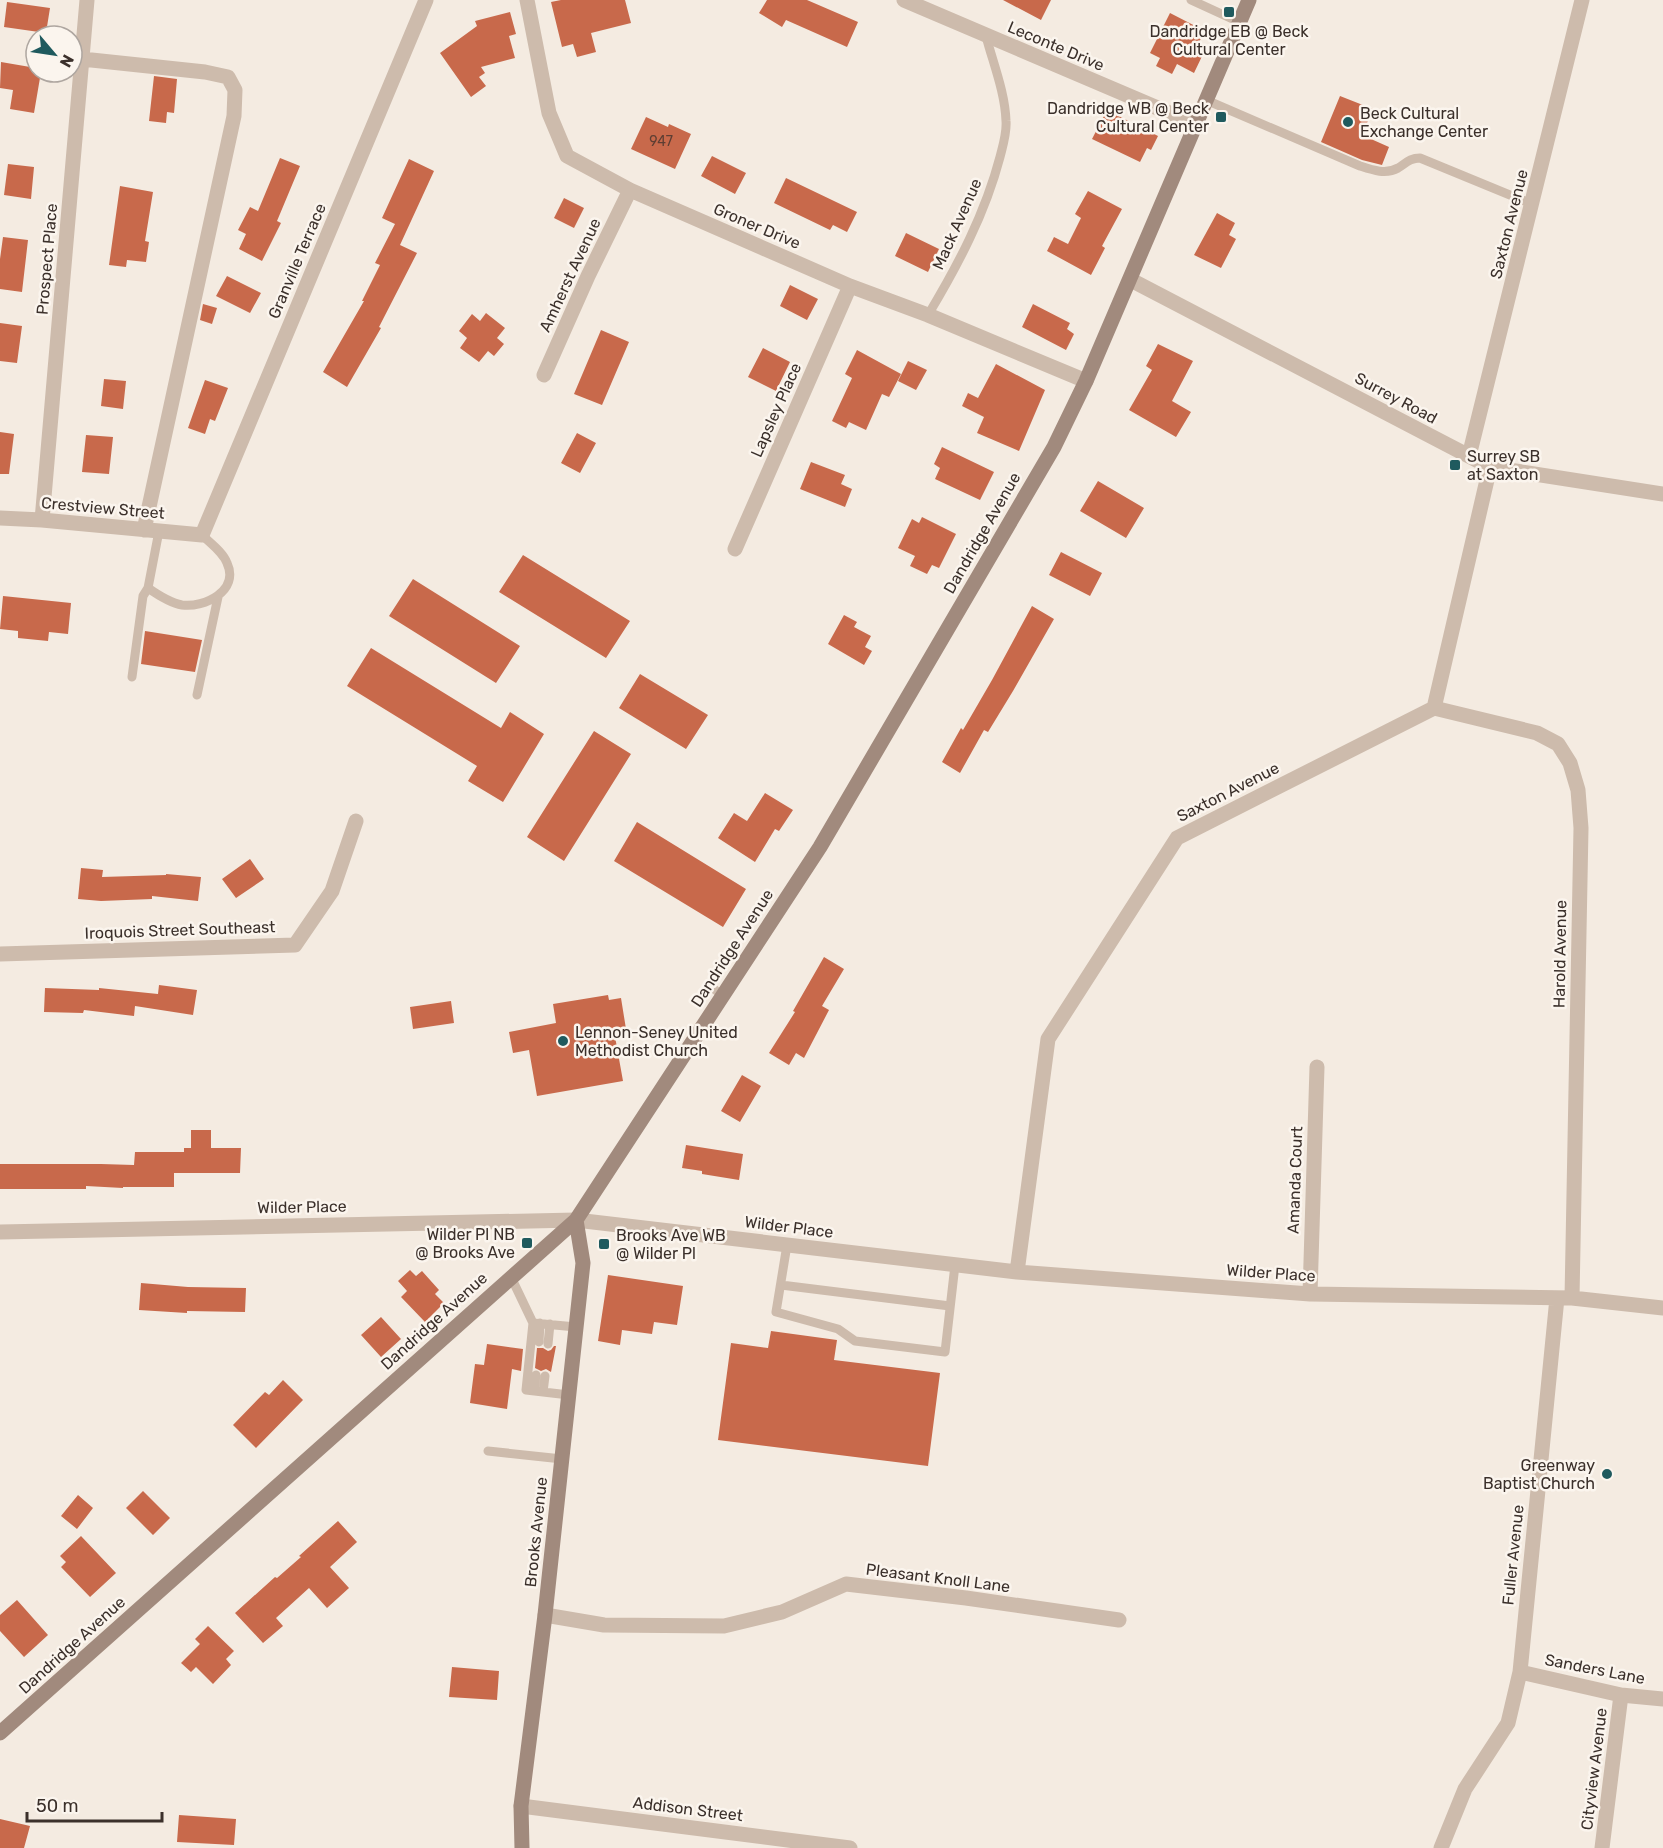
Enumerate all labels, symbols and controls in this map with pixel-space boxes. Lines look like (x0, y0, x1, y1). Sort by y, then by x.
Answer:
marker: Dandridge EB @ Beck Cultural Center (1222, 5, 1236, 19)
street label: Leconte Drive (1005, 17, 1107, 75)
place label: Dandridge EB @ Beck Cultural Center (1149, 22, 1309, 59)
north arrow (24, 24, 84, 84)
text: N (56, 51, 78, 71)
place label: Dandridge WB @ Beck Cultural Center (1047, 99, 1210, 136)
place label: Beck Cultural Exchange Center (1360, 104, 1488, 141)
marker: Dandridge WB @ Beck Cultural Center (1214, 110, 1228, 124)
marker: Beck Cultural Exchange Center (1341, 115, 1355, 129)
house number: 947 (649, 133, 673, 150)
street label: Saxton Avenue (1486, 167, 1532, 281)
street label: Mack Avenue (928, 175, 986, 273)
street label: Groner Drive (711, 199, 803, 253)
street label: Granville Terrace (264, 200, 330, 322)
street label: Prospect Place (33, 202, 61, 316)
street label: Amherst Avenue (535, 215, 605, 335)
street label: Lapsley Place (747, 360, 805, 460)
street label: Surrey Road (1352, 368, 1440, 428)
place label: Surrey SB at Saxton (1467, 447, 1540, 484)
marker: Surrey SB at Saxton (1448, 458, 1462, 472)
street label: Dandridge Avenue (940, 469, 1024, 597)
street label: Crestview Street (40, 493, 166, 523)
street label: Saxton Avenue (1174, 758, 1282, 826)
street label: Dandridge Avenue (687, 886, 777, 1010)
street label: Harold Avenue (1550, 900, 1570, 1008)
street label: Iroquois Street Southeast (84, 917, 276, 943)
place label: Lennon-Seney United Methodist Church (575, 1023, 738, 1060)
marker: Lennon-Seney United Methodist Church (556, 1034, 570, 1048)
street label: Amanda Court (1284, 1126, 1306, 1234)
street label: Wilder Place (257, 1197, 347, 1217)
street label: Wilder Place (743, 1212, 835, 1242)
place label: Wilder Pl NB @ Brooks Ave (415, 1225, 515, 1262)
place label: Brooks Ave WB @ Wilder Pl (616, 1226, 726, 1263)
marker: Wilder Pl NB @ Brooks Ave (520, 1236, 534, 1250)
marker: Brooks Ave WB @ Wilder Pl (597, 1237, 611, 1251)
street label: Wilder Place (1226, 1260, 1316, 1286)
street label: Dandridge Avenue (377, 1268, 491, 1374)
place label: Greenway Baptist Church (1483, 1456, 1595, 1493)
marker: Greenway Baptist Church (1600, 1467, 1614, 1481)
street label: Brooks Avenue (521, 1476, 551, 1588)
street label: Fuller Avenue (1498, 1504, 1528, 1606)
street label: Pleasant Knoll Lane (865, 1560, 1011, 1596)
street label: Dandridge Avenue (15, 1592, 129, 1698)
street label: Sanders Lane (1543, 1650, 1647, 1688)
street label: Cityview Avenue (1577, 1707, 1611, 1831)
scale bar (27, 1785, 162, 1823)
street label: Addison Street (632, 1793, 744, 1825)
text: 50 m (36, 1795, 79, 1817)

